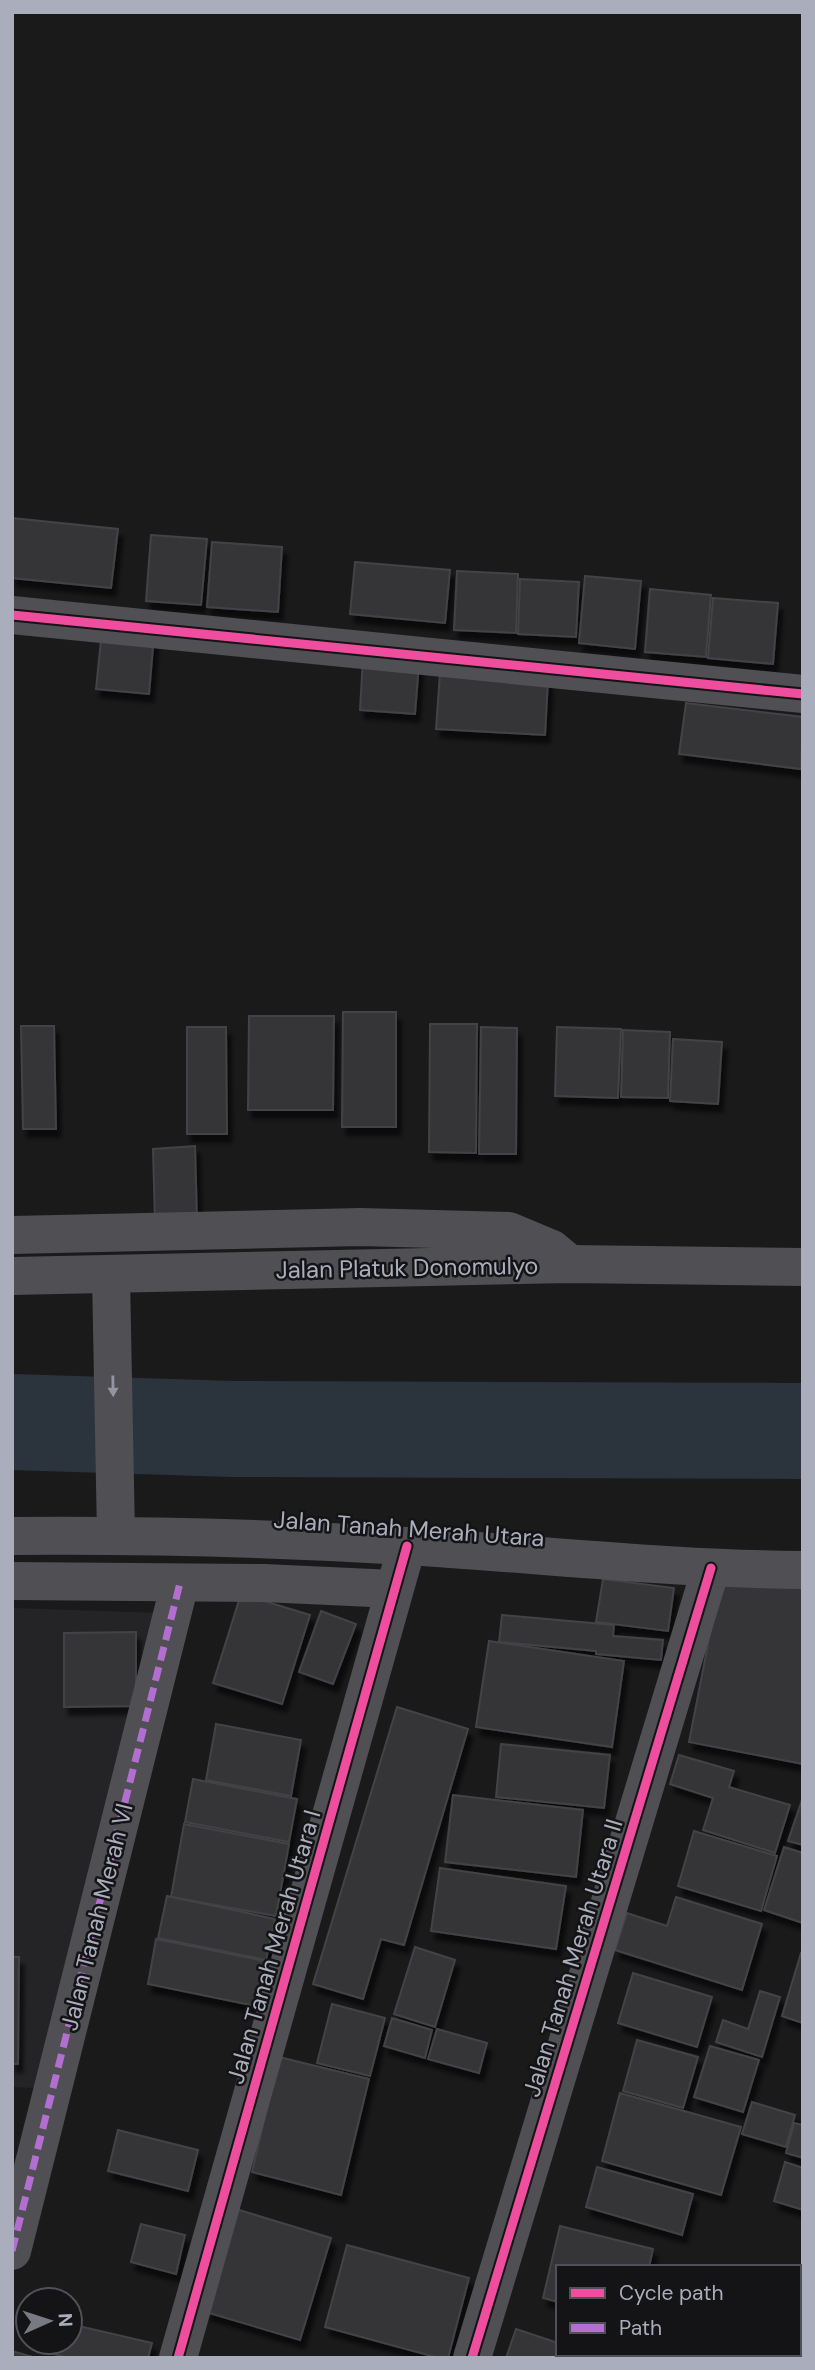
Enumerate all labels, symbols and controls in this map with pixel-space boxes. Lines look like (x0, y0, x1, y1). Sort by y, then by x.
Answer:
street label: Jalan Platuk Donomulyo (275, 1250, 539, 1285)
one-way arrow (107, 1375, 119, 1397)
street label: Jalan Tanah Merah Utara (273, 1504, 546, 1553)
street label: Jalan Tanah Merah VI (53, 1800, 140, 2034)
street label: Jalan Tanah Merah Utara I (220, 1806, 327, 2087)
street label: Jalan Tanah Merah Utara II (515, 1815, 630, 2101)
legend (556, 2265, 801, 2356)
text: Cycle path (619, 2279, 724, 2307)
north arrow (14, 2286, 84, 2356)
text: N (53, 2313, 78, 2328)
text: Path (619, 2314, 662, 2342)

